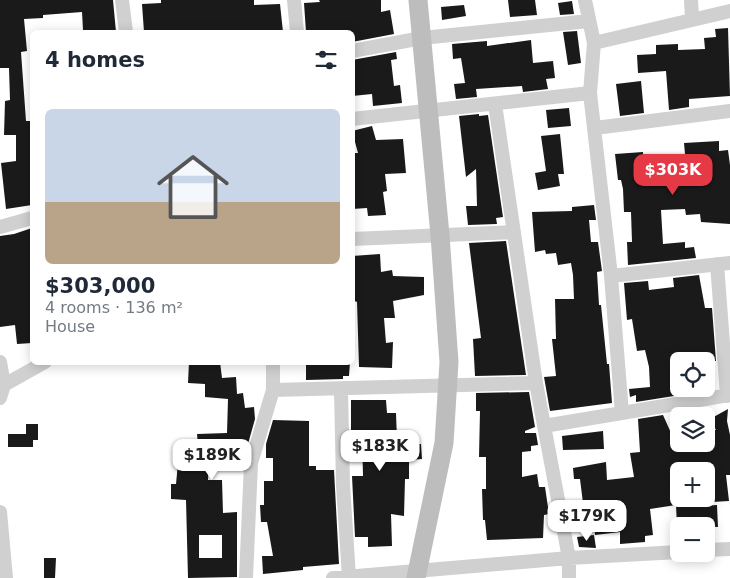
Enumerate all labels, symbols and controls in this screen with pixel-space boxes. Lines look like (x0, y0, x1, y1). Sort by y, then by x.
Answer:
icon: filters (312, 46, 340, 74)
text: 4 homes (45, 48, 145, 72)
icon: home (148, 142, 238, 232)
pin: $303K (638, 154, 708, 196)
text: $303K (645, 160, 701, 179)
text: $303,000 (45, 274, 155, 298)
text: 4 rooms · 136 m² (45, 298, 183, 317)
text: House (45, 317, 95, 336)
map controls (670, 352, 715, 562)
button: locate (670, 352, 715, 397)
button: layers (670, 407, 715, 452)
pin: $183K (345, 430, 415, 472)
text: $183K (352, 436, 408, 455)
pin: $189K (177, 438, 247, 481)
text: $189K (184, 445, 240, 464)
button: + (670, 462, 715, 507)
pin: $179K (552, 500, 622, 542)
text: $179K (559, 506, 615, 525)
button: − (670, 517, 715, 562)

